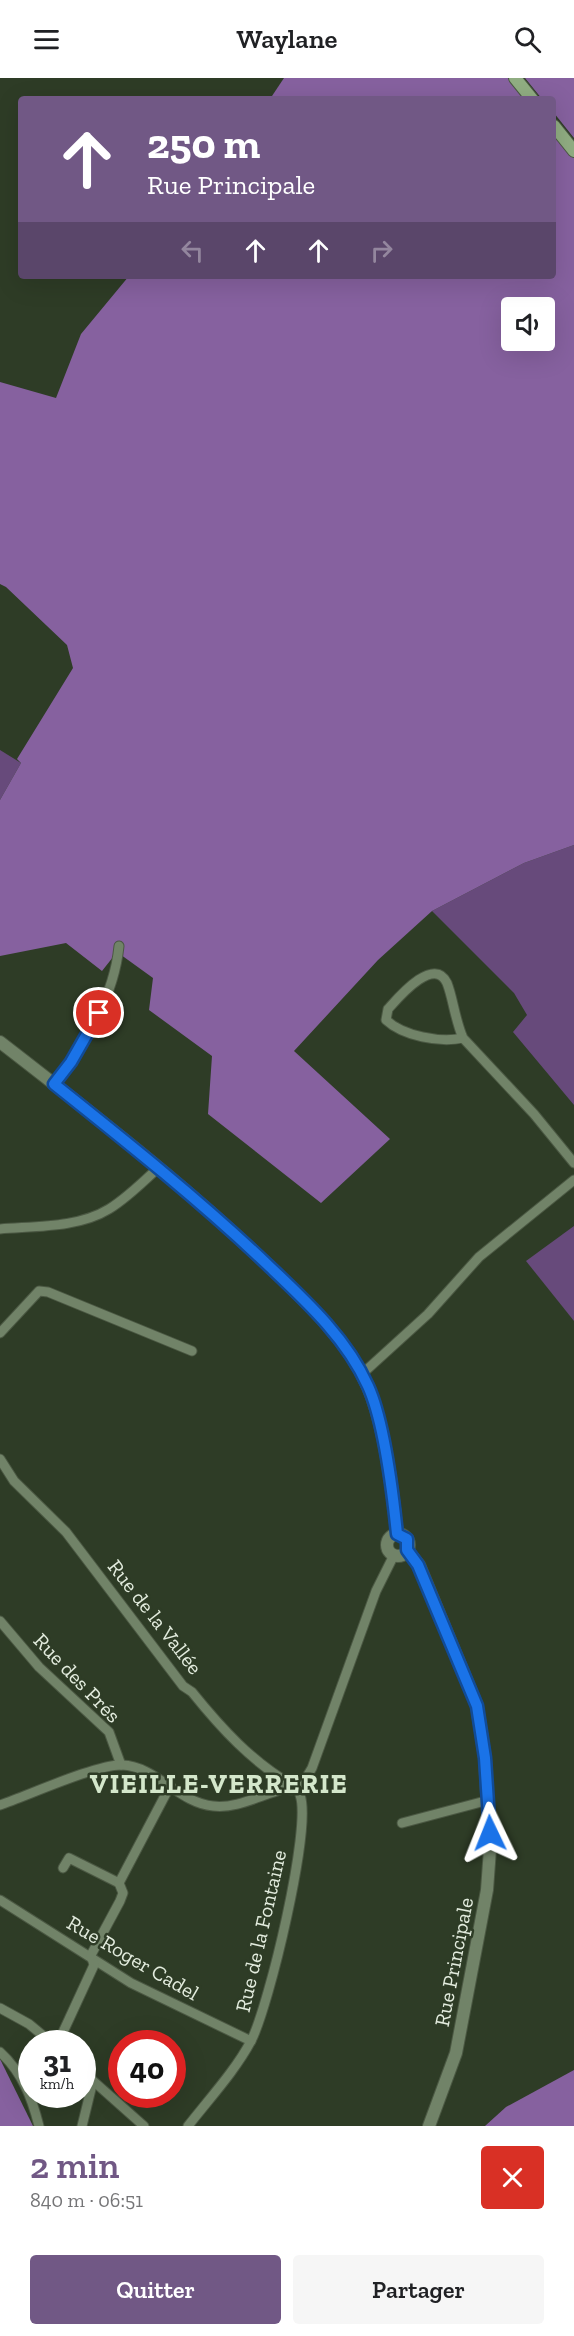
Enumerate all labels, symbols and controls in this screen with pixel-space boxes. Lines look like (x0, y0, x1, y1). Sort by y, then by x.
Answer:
icon: menu (30, 23, 63, 56)
text: Waylane (236, 23, 338, 55)
icon: search (511, 23, 544, 56)
text: 250 m (147, 118, 260, 169)
icon: ahead (48, 120, 126, 198)
text: Rue Principale (147, 169, 315, 201)
icon: left (176, 234, 209, 267)
icon: ahead (239, 234, 272, 267)
icon: ahead (302, 234, 335, 267)
icon: right (365, 234, 398, 267)
map controls (501, 297, 555, 351)
button: sound (501, 297, 555, 351)
pin (73, 987, 124, 1038)
icon: arrive (82, 996, 115, 1029)
street label: Rue de la Vallée (103, 1554, 208, 1679)
street label: Rue des Prés (29, 1628, 126, 1728)
district label: VIEILLE-VERRERIE (90, 1768, 348, 1800)
position arrow (458, 1801, 522, 1865)
street label: Rue de la Fontaine (230, 1847, 291, 2015)
street label: Rue Principale (429, 1895, 478, 2029)
street label: Rue Roger Cadel (63, 1910, 204, 2006)
speed limit sign: 40 (108, 2030, 186, 2108)
text: 31 (43, 2044, 71, 2080)
text: km/h (40, 2075, 74, 2093)
text: 2 min (30, 2144, 119, 2187)
button: close (481, 2146, 544, 2209)
text: 840 m · 06:51 (30, 2188, 143, 2212)
button: Quitter (30, 2255, 281, 2324)
button: Partager (293, 2255, 544, 2324)

